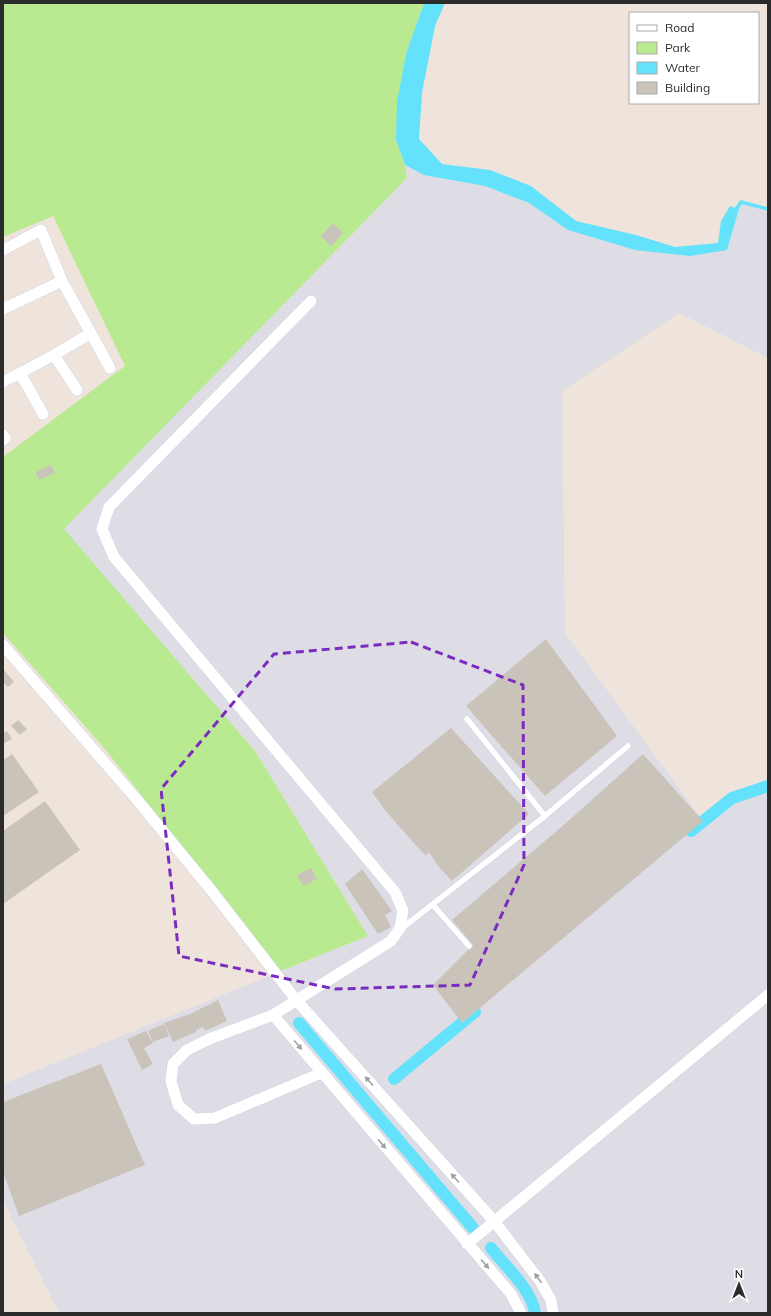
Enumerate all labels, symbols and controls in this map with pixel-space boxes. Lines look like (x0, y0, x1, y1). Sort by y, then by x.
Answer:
legend (629, 12, 759, 104)
text: Road (665, 20, 694, 35)
text: Park (665, 40, 691, 55)
text: Water (665, 60, 701, 75)
text: Building (665, 80, 710, 95)
one-way arrow (293, 1040, 302, 1050)
one-way arrow (364, 1075, 373, 1086)
one-way arrow (378, 1139, 387, 1149)
one-way arrow (451, 1172, 460, 1183)
one-way arrow (480, 1259, 489, 1269)
north arrow (719, 1264, 759, 1304)
text: N (735, 1267, 743, 1281)
one-way arrow (534, 1273, 542, 1283)

